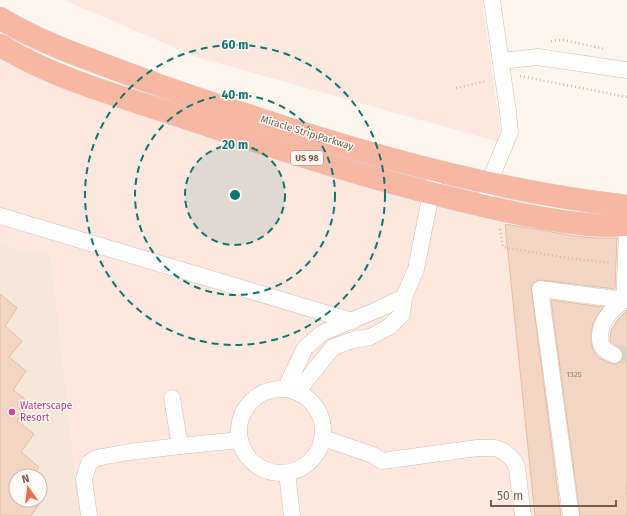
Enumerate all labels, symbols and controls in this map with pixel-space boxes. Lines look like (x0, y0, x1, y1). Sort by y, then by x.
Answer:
text: 60 m (222, 38, 248, 52)
text: 40 m (222, 88, 248, 102)
street label: Miracle Strip Parkway (259, 113, 355, 153)
text: 20 m (222, 138, 248, 152)
road number: US 98 (291, 151, 323, 165)
centre of rings (228, 188, 242, 202)
house number: 1325 (566, 370, 582, 379)
place label: Waterscape Resort (20, 400, 72, 424)
marker: Waterscape Resort (7, 407, 17, 417)
north arrow (8, 468, 48, 508)
text: N (20, 472, 31, 486)
scale bar (491, 482, 616, 508)
text: 50 m (497, 489, 523, 503)

